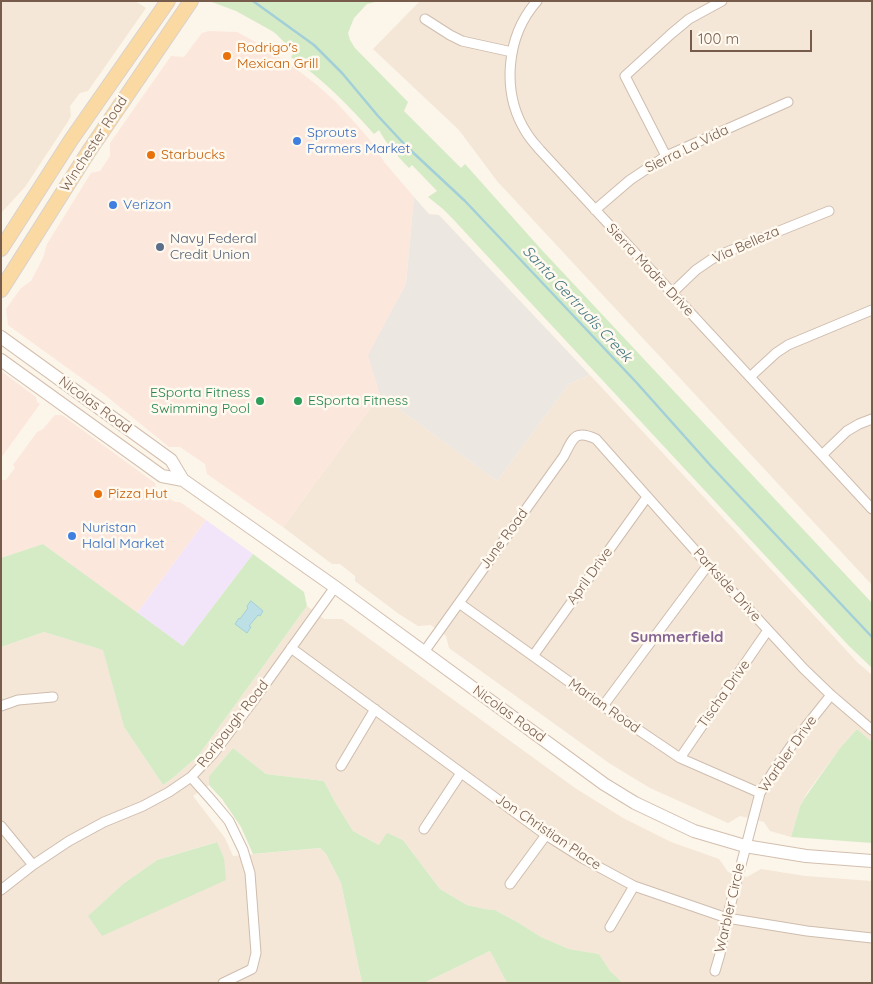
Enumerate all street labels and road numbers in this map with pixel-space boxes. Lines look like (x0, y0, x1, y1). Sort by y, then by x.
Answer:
street label: Winchester Road (57, 93, 131, 195)
street label: Sierra La Vida (643, 122, 731, 176)
street label: Sierra Madre Drive (603, 220, 697, 320)
street label: Via Belleza (710, 223, 782, 267)
street label: Nicolas Road (55, 373, 135, 437)
street label: June Road (476, 506, 532, 572)
street label: April Drive (564, 544, 616, 608)
street label: Parkside Drive (690, 545, 764, 625)
street label: Tischa Drive (694, 657, 754, 731)
street label: Marian Road (565, 675, 643, 737)
street label: Roripaugh Road (194, 677, 272, 771)
street label: Nicolas Road (469, 682, 549, 746)
street label: Warbler Drive (755, 712, 821, 796)
street label: Jon Christian Place (492, 790, 604, 874)
street label: Warbler Circle (712, 862, 748, 954)

